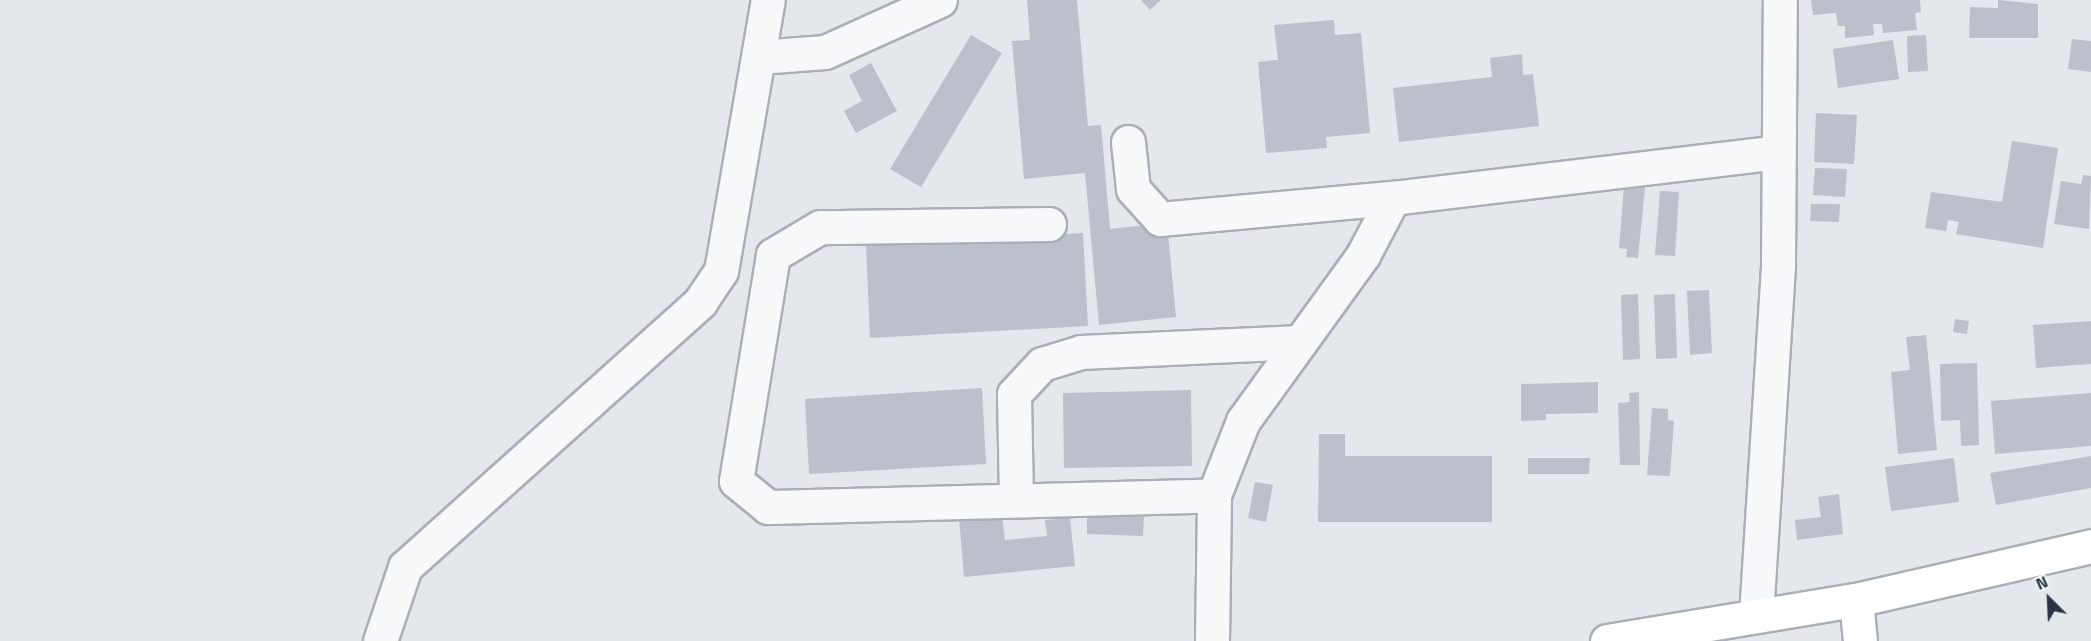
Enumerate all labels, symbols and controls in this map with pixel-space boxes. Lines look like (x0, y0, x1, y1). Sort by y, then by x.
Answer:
north arrow (2019, 569, 2079, 629)
text: N (2032, 569, 2052, 596)

